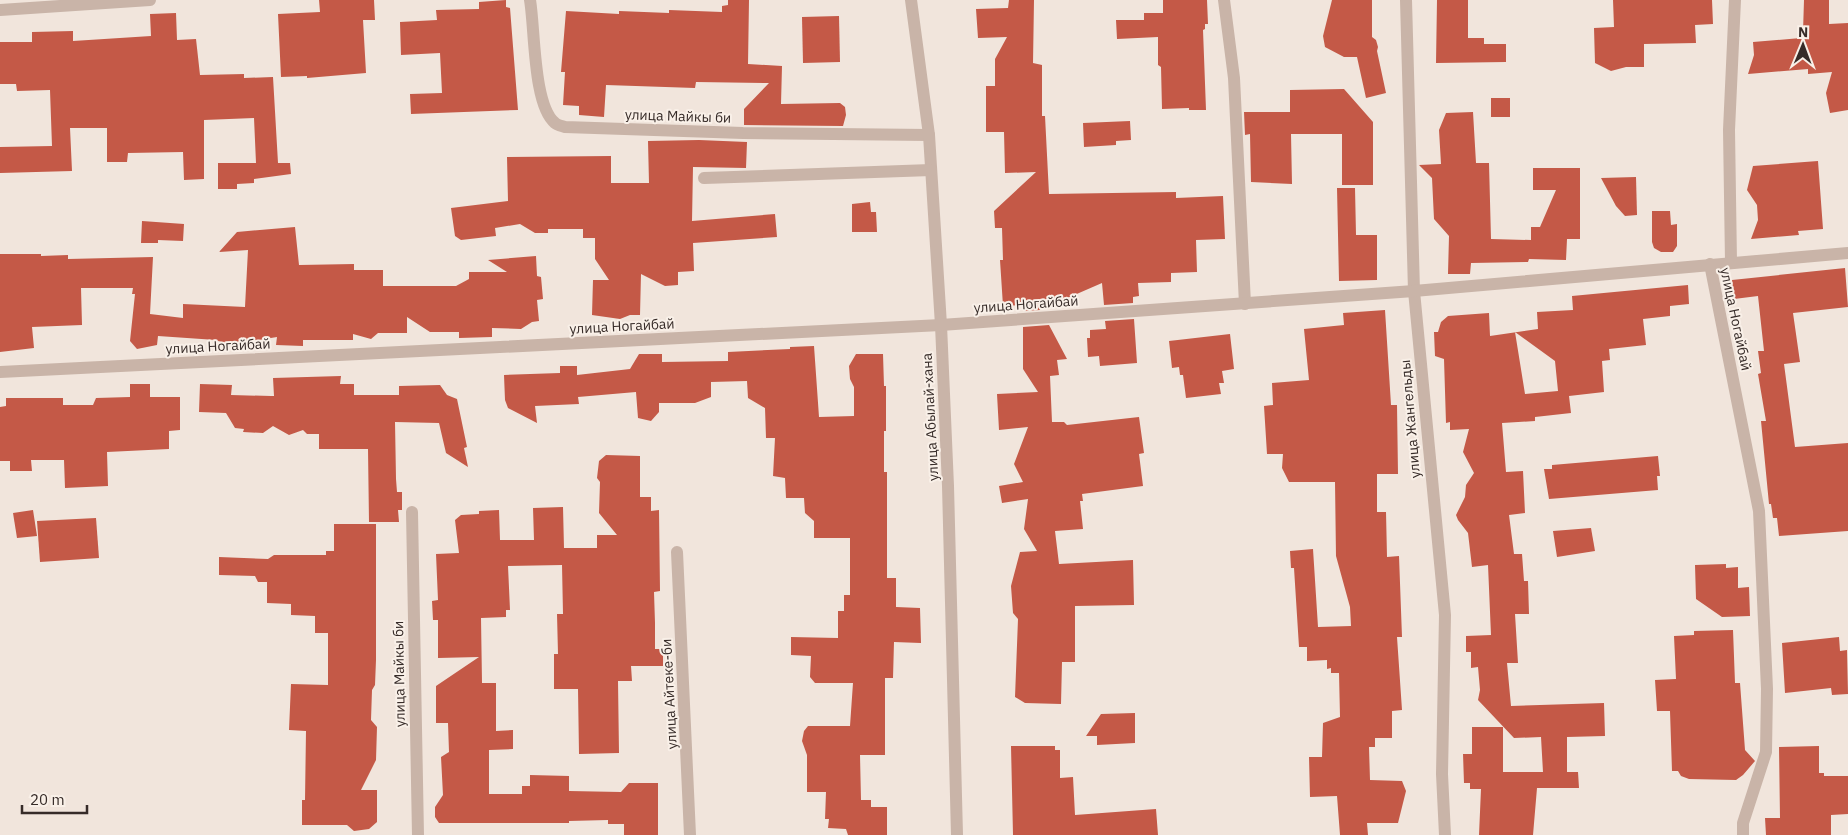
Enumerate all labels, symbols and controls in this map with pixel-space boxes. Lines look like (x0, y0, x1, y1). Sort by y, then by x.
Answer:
north arrow (1778, 20, 1828, 70)
text: N (1798, 23, 1808, 41)
street label: улица Майкы би (624, 105, 732, 127)
street label: улица Ногайбай (1716, 266, 1756, 372)
street label: улица Ногайбай (973, 291, 1079, 317)
street label: улица Ногайбай (569, 314, 675, 338)
street label: улица Ногайбай (165, 334, 271, 358)
street label: улица Абылай-хана (918, 352, 942, 481)
street label: улица Жангельды (1396, 359, 1424, 479)
street label: улица Майкы би (389, 621, 409, 727)
street label: улица Айтеке-би (657, 638, 681, 750)
scale bar (22, 782, 88, 814)
text: 20 m (30, 790, 65, 809)

